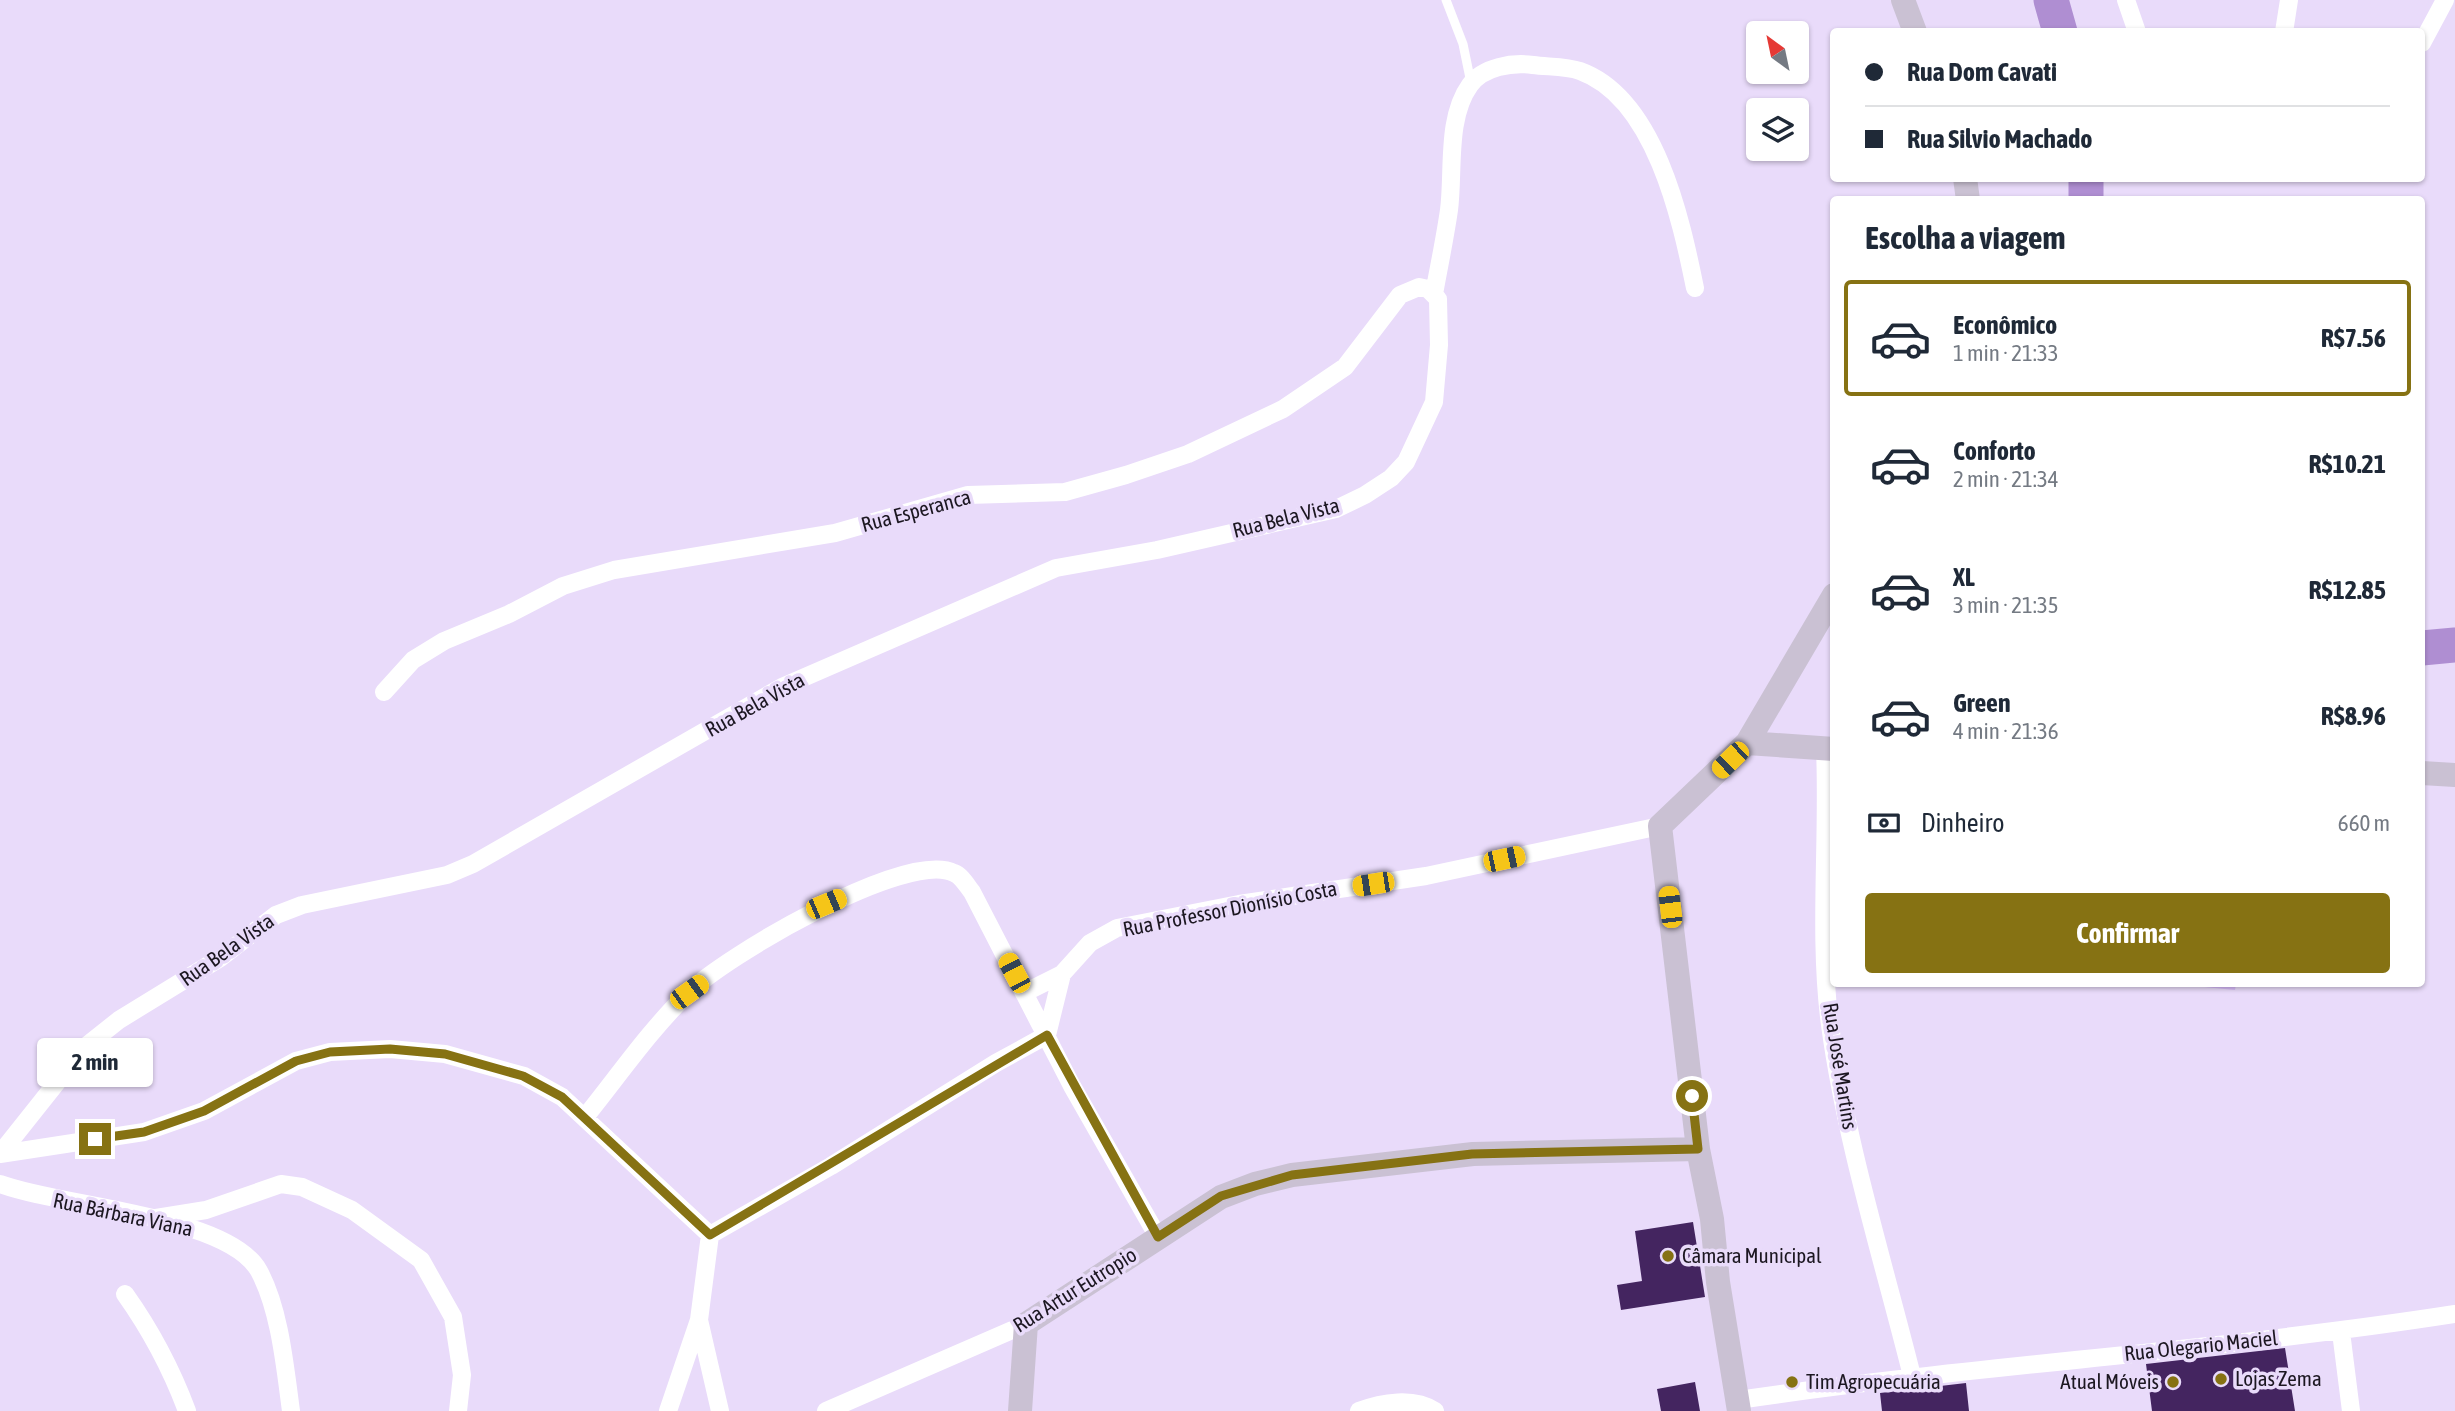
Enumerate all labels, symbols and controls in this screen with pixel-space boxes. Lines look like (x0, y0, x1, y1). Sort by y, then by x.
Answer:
north arrow (1746, 21, 1810, 84)
map controls (1746, 21, 1809, 161)
text: Rua Dom Cavati (1907, 57, 2057, 87)
button: layers (1746, 98, 1809, 161)
text: Rua Silvio Machado (1907, 124, 2093, 154)
text: Escolha a viagem (1865, 219, 2065, 256)
icon: car (1869, 307, 1932, 370)
text: Econômico (1953, 310, 2057, 340)
text: R$7.56 (2321, 323, 2386, 353)
text: 1 min · 21:33 (1953, 340, 2059, 366)
icon: car (1869, 433, 1932, 496)
text: Conforto (1953, 436, 2036, 466)
text: R$10.21 (2309, 449, 2386, 479)
text: 2 min · 21:34 (1953, 466, 2059, 492)
street label: Rua Esperanca (858, 484, 973, 536)
street label: Rua Bela Vista (1230, 492, 1342, 542)
icon: car (1869, 559, 1932, 622)
text: XL (1953, 562, 1975, 592)
text: R$12.85 (2309, 575, 2386, 605)
text: 3 min · 21:35 (1953, 592, 2059, 618)
street label: Rua Bela Vista (701, 667, 808, 741)
icon: car (1869, 685, 1932, 748)
text: Green (1953, 688, 2011, 718)
text: R$8.96 (2321, 701, 2386, 731)
text: 4 min · 21:36 (1953, 718, 2059, 744)
car (1708, 738, 1753, 782)
icon: cash (1865, 804, 1903, 842)
text: Dinheiro (1921, 808, 2004, 838)
text: 660 m (2338, 810, 2390, 836)
car (1482, 844, 1527, 874)
car (1351, 870, 1396, 898)
street label: Rua Professor Dionísio Costa (1121, 875, 1339, 941)
car (1658, 885, 1683, 929)
car (803, 886, 850, 922)
button: Confirmar (1865, 893, 2390, 973)
street label: Rua Bela Vista (175, 908, 278, 990)
car (995, 950, 1034, 996)
car (666, 971, 713, 1013)
street label: Rua José Martins (1819, 1001, 1863, 1131)
callout: 2 min (37, 1038, 153, 1086)
text: 2 min (72, 1049, 118, 1075)
route start (1676, 1080, 1708, 1112)
route end (79, 1123, 111, 1155)
street label: Rua Bárbara Viana (51, 1188, 195, 1241)
street label: Rua Artur Eutropio (1008, 1242, 1140, 1337)
place label: Câmara Municipal (1682, 1243, 1822, 1267)
marker: Câmara Municipal (1660, 1248, 1676, 1264)
street label: Rua Olegario Maciel (2123, 1325, 2279, 1365)
place label: Lojas Zema (2235, 1366, 2322, 1390)
place label: Tim Agropecuária (1806, 1369, 1941, 1393)
place label: Atual Móveis (2060, 1369, 2159, 1393)
marker: Lojas Zema (2213, 1371, 2229, 1387)
marker: Tim Agropecuária (1784, 1374, 1800, 1390)
marker: Atual Móveis (2165, 1374, 2181, 1390)

